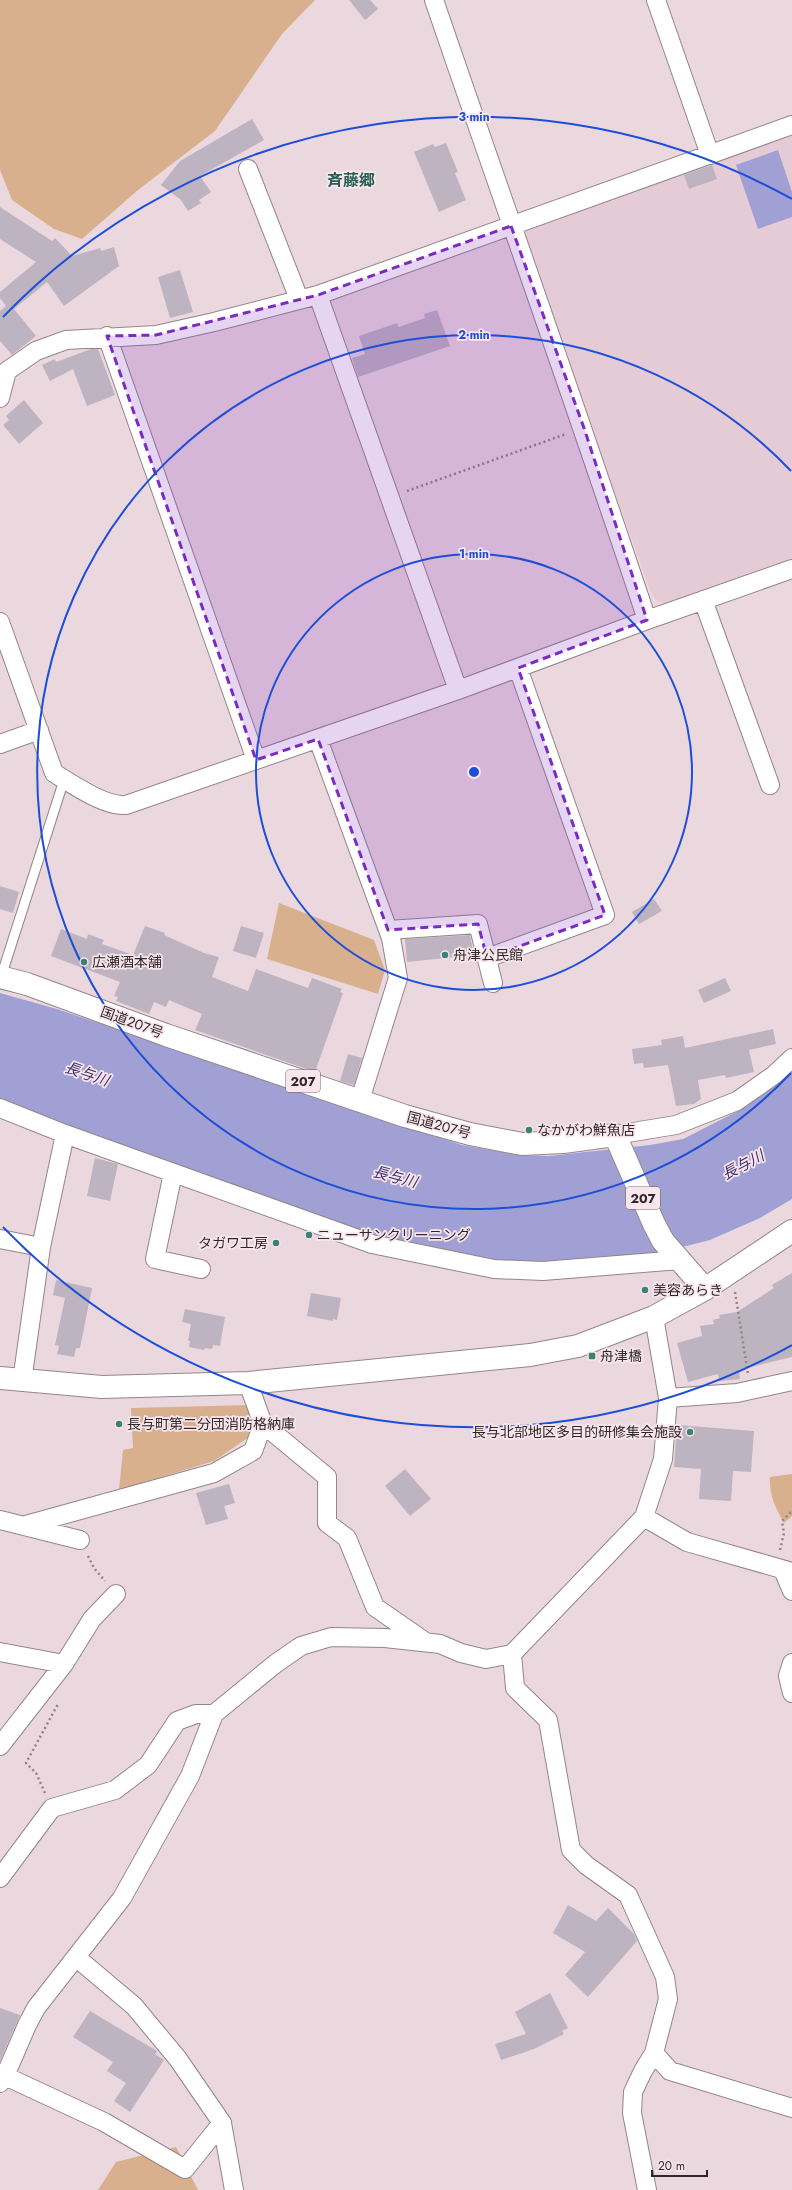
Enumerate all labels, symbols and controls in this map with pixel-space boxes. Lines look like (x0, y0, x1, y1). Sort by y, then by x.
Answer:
text: 3 min (458, 108, 490, 126)
district label: 斉藤郷 (327, 169, 375, 192)
text: 2 min (458, 326, 490, 344)
text: 1 min (459, 545, 489, 563)
centre of rings (467, 765, 481, 779)
place label: 舟津公民館 (453, 945, 523, 965)
marker: 舟津公民館 (440, 950, 450, 960)
place label: 広瀬酒本舗 (92, 952, 162, 972)
marker: 広瀬酒本舗 (79, 957, 89, 967)
street label: 国道207号 (98, 1001, 166, 1043)
water label: 長与川 (62, 1056, 114, 1092)
road number: 207 (286, 1070, 320, 1092)
street label: 国道207号 (405, 1107, 473, 1143)
place label: なかがわ鮮魚店 (537, 1120, 635, 1140)
marker: なかがわ鮮魚店 (524, 1125, 534, 1135)
water label: 長与川 (718, 1144, 770, 1185)
water label: 長与川 (370, 1161, 422, 1194)
road number: 207 (626, 1187, 660, 1209)
place label: ニューサンクリーニング (317, 1225, 471, 1245)
marker: ニューサンクリーニング (304, 1230, 314, 1240)
place label: タガワ工房 (198, 1233, 268, 1253)
marker: タガワ工房 (271, 1238, 281, 1248)
place label: 美容あらき (653, 1280, 723, 1300)
marker: 美容あらき (640, 1285, 650, 1295)
place label: 舟津橋 (600, 1346, 642, 1366)
marker: 舟津橋 (587, 1351, 597, 1361)
place label: 長与町第二分団消防格納庫 (127, 1414, 295, 1434)
marker: 長与町第二分団消防格納庫 (114, 1419, 124, 1429)
place label: 長与北部地区多目的研修集会施設 (472, 1422, 682, 1442)
marker: 長与北部地区多目的研修集会施設 (685, 1427, 695, 1437)
scale bar (652, 2152, 707, 2178)
text: 20 m (658, 2157, 685, 2175)

